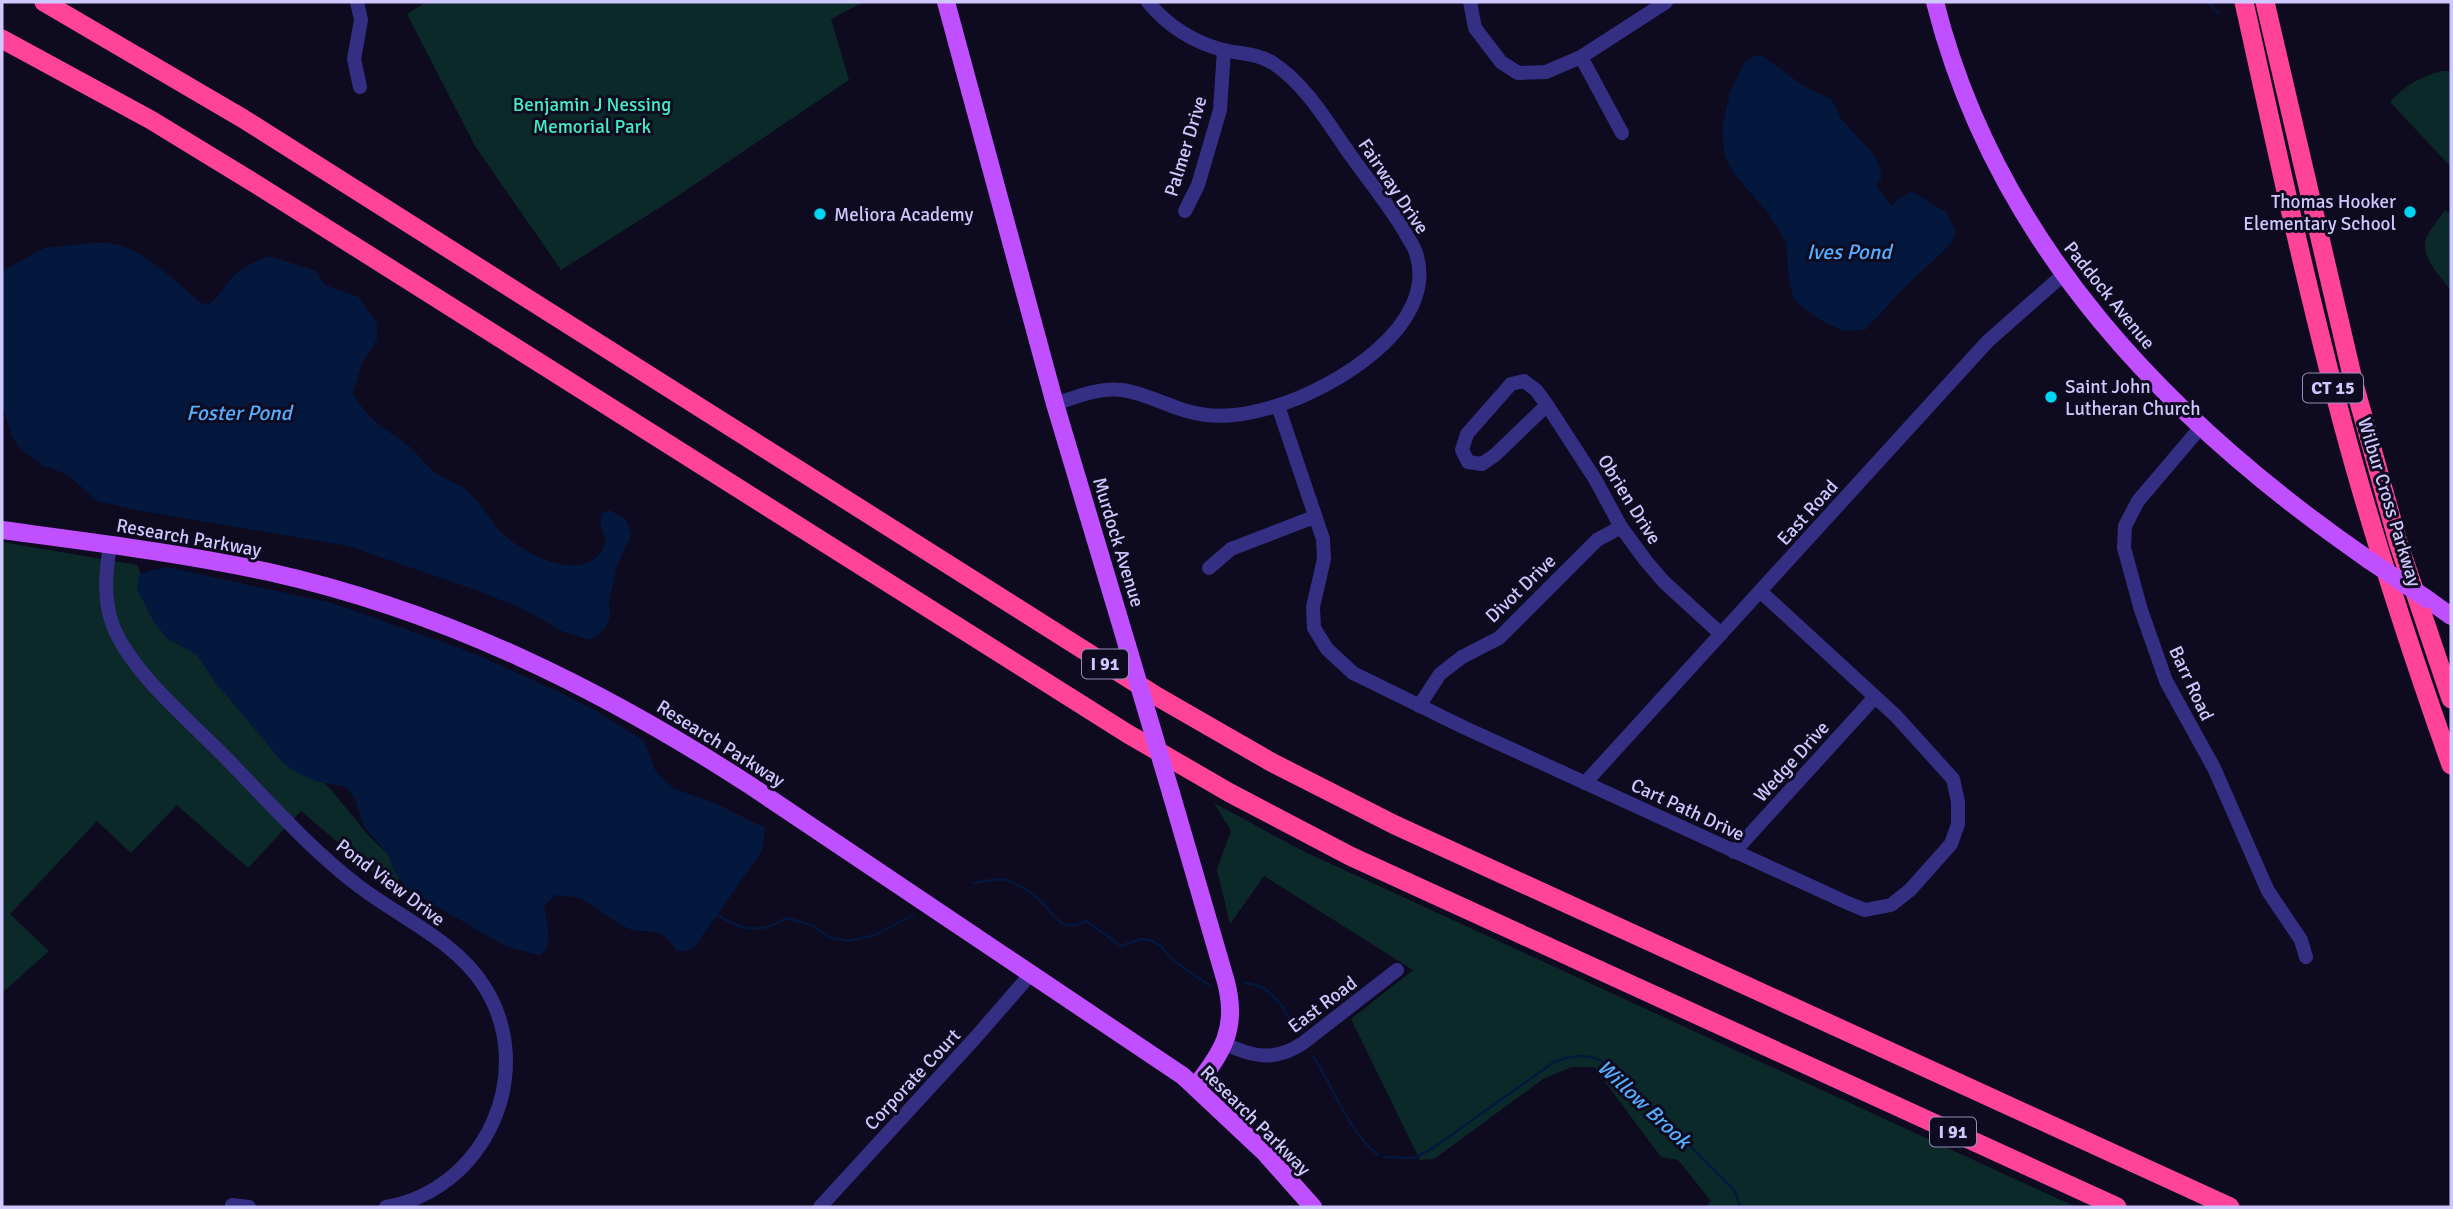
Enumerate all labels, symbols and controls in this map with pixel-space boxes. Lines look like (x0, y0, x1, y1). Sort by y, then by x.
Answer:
park label: Benjamin J Nessing Memorial Park (513, 93, 671, 139)
street label: Palmer Drive (1159, 93, 1213, 199)
street label: Fairway Drive (1352, 134, 1434, 239)
place label: Thomas Hooker Elementary School (2243, 190, 2396, 236)
place label: Meliora Academy (834, 203, 973, 227)
marker: Thomas Hooker Elementary School (2402, 204, 2418, 220)
marker: Meliora Academy (812, 206, 828, 222)
street label: Paddock Avenue (2058, 237, 2160, 354)
water label: Ives Pond (1807, 239, 1894, 265)
road number: CT 15 (2303, 374, 2363, 402)
place label: Saint John Lutheran Church (2065, 375, 2201, 421)
marker: Saint John Lutheran Church (2043, 389, 2059, 405)
water label: Foster Pond (186, 400, 295, 426)
street label: Wilbur Cross Parkway (2352, 415, 2426, 590)
street label: Obrien Drive (1592, 450, 1666, 549)
street label: Murdock Avenue (1087, 474, 1149, 610)
street label: East Road (1772, 475, 1843, 550)
street label: Research Parkway (115, 513, 263, 563)
street label: Divot Drive (1480, 549, 1561, 628)
street label: Barr Road (2163, 642, 2219, 725)
road number: I 91 (1082, 650, 1128, 678)
street label: Research Parkway (652, 695, 789, 793)
street label: Wedge Drive (1749, 716, 1835, 807)
street label: Cart Path Drive (1627, 773, 1748, 847)
street label: Pond View Drive (331, 834, 450, 932)
street label: East Road (1283, 971, 1362, 1038)
street label: Corporate Court (860, 1024, 966, 1135)
water label: Willow Brook (1592, 1054, 1698, 1155)
street label: Research Parkway (1195, 1060, 1316, 1181)
road number: I 91 (1930, 1118, 1976, 1147)

